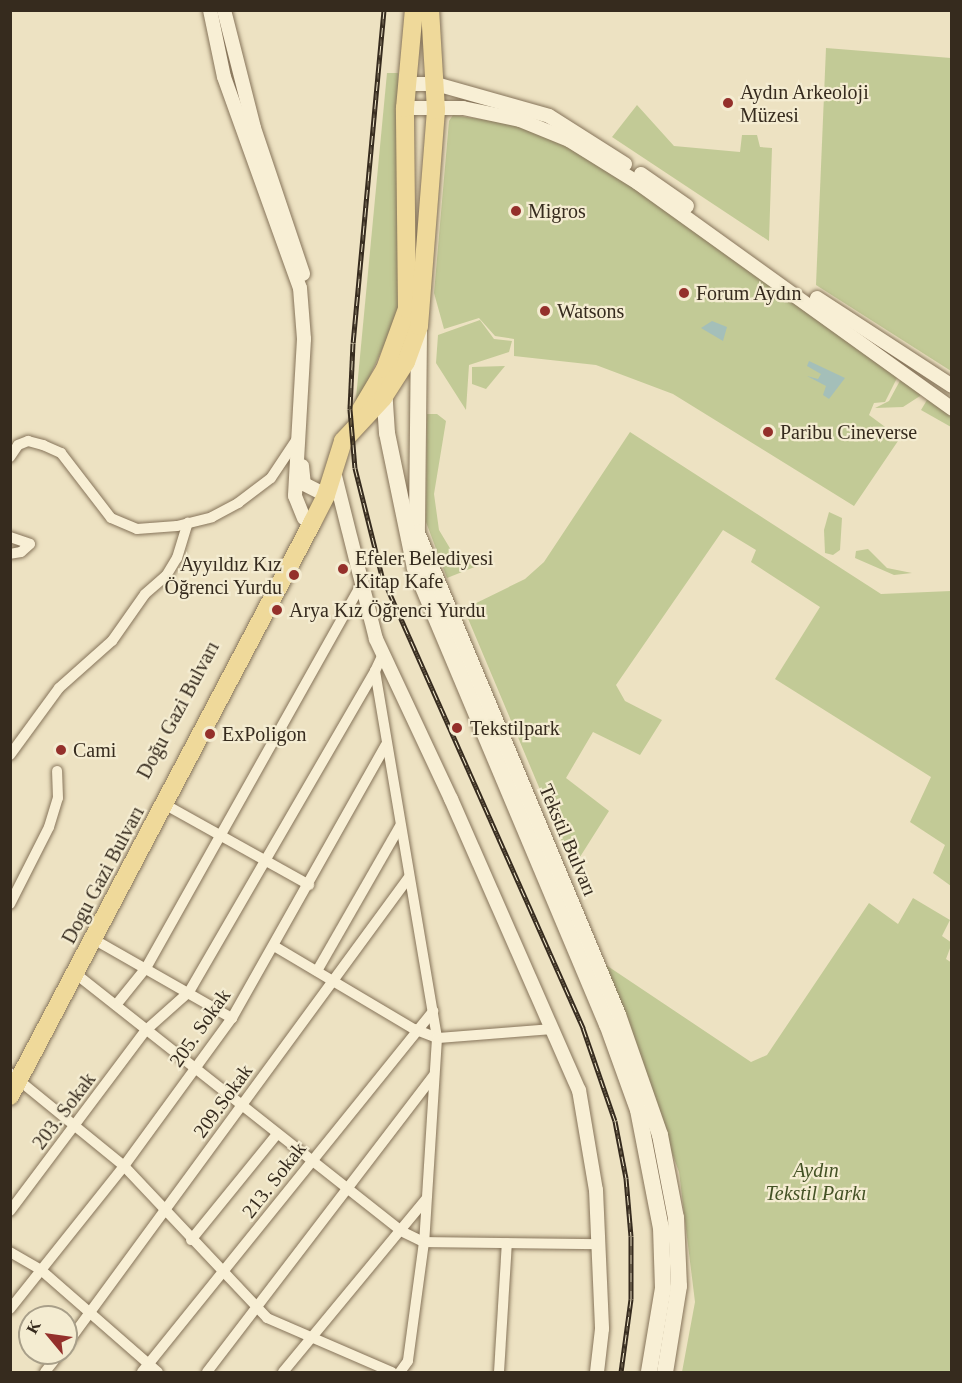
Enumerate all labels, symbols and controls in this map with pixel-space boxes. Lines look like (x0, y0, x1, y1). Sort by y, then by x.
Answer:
place label: Aydın Arkeoloji Müzesi (740, 80, 870, 127)
marker: Aydın Arkeoloji Müzesi (721, 96, 735, 110)
place label: Migros (528, 199, 586, 223)
marker: Migros (509, 204, 523, 218)
place label: Forum Aydın (696, 281, 803, 305)
marker: Forum Aydın (677, 286, 691, 300)
place label: Watsons (557, 299, 624, 323)
marker: Watsons (538, 304, 552, 318)
place label: Paribu Cineverse (780, 420, 917, 444)
marker: Paribu Cineverse (761, 425, 775, 439)
place label: Efeler Belediyesi Kitap Kafe (355, 546, 493, 593)
place label: Ayyıldız Kız Öğrenci Yurdu (164, 552, 282, 599)
marker: Efeler Belediyesi Kitap Kafe (336, 562, 350, 576)
marker: Ayyıldız Kız Öğrenci Yurdu (287, 568, 301, 582)
place label: Arya Kız Öğrenci Yurdu (289, 598, 486, 622)
marker: Arya Kız Öğrenci Yurdu (270, 603, 284, 617)
street label: Doğu Gazi Bulvarı (132, 637, 224, 783)
place label: Tekstilpark (470, 716, 560, 740)
marker: Tekstilpark (448, 719, 466, 737)
place label: ExPoligon (222, 722, 306, 746)
marker: ExPoligon (203, 727, 217, 741)
place label: Cami (73, 738, 116, 762)
marker: Cami (54, 743, 68, 757)
street label: Tekstil Bulvarı (534, 780, 602, 900)
street label: Dogu Gazi Bulvarı (57, 802, 149, 948)
street label: 205. Sokak (164, 984, 236, 1072)
street label: 209.Sokak (188, 1060, 258, 1142)
street label: 203. Sokak (27, 1068, 101, 1154)
street label: 213. Sokak (237, 1137, 311, 1223)
park label: Aydın Tekstil Parkı (766, 1158, 866, 1205)
north arrow (18, 1305, 78, 1365)
text: K (23, 1317, 44, 1337)

